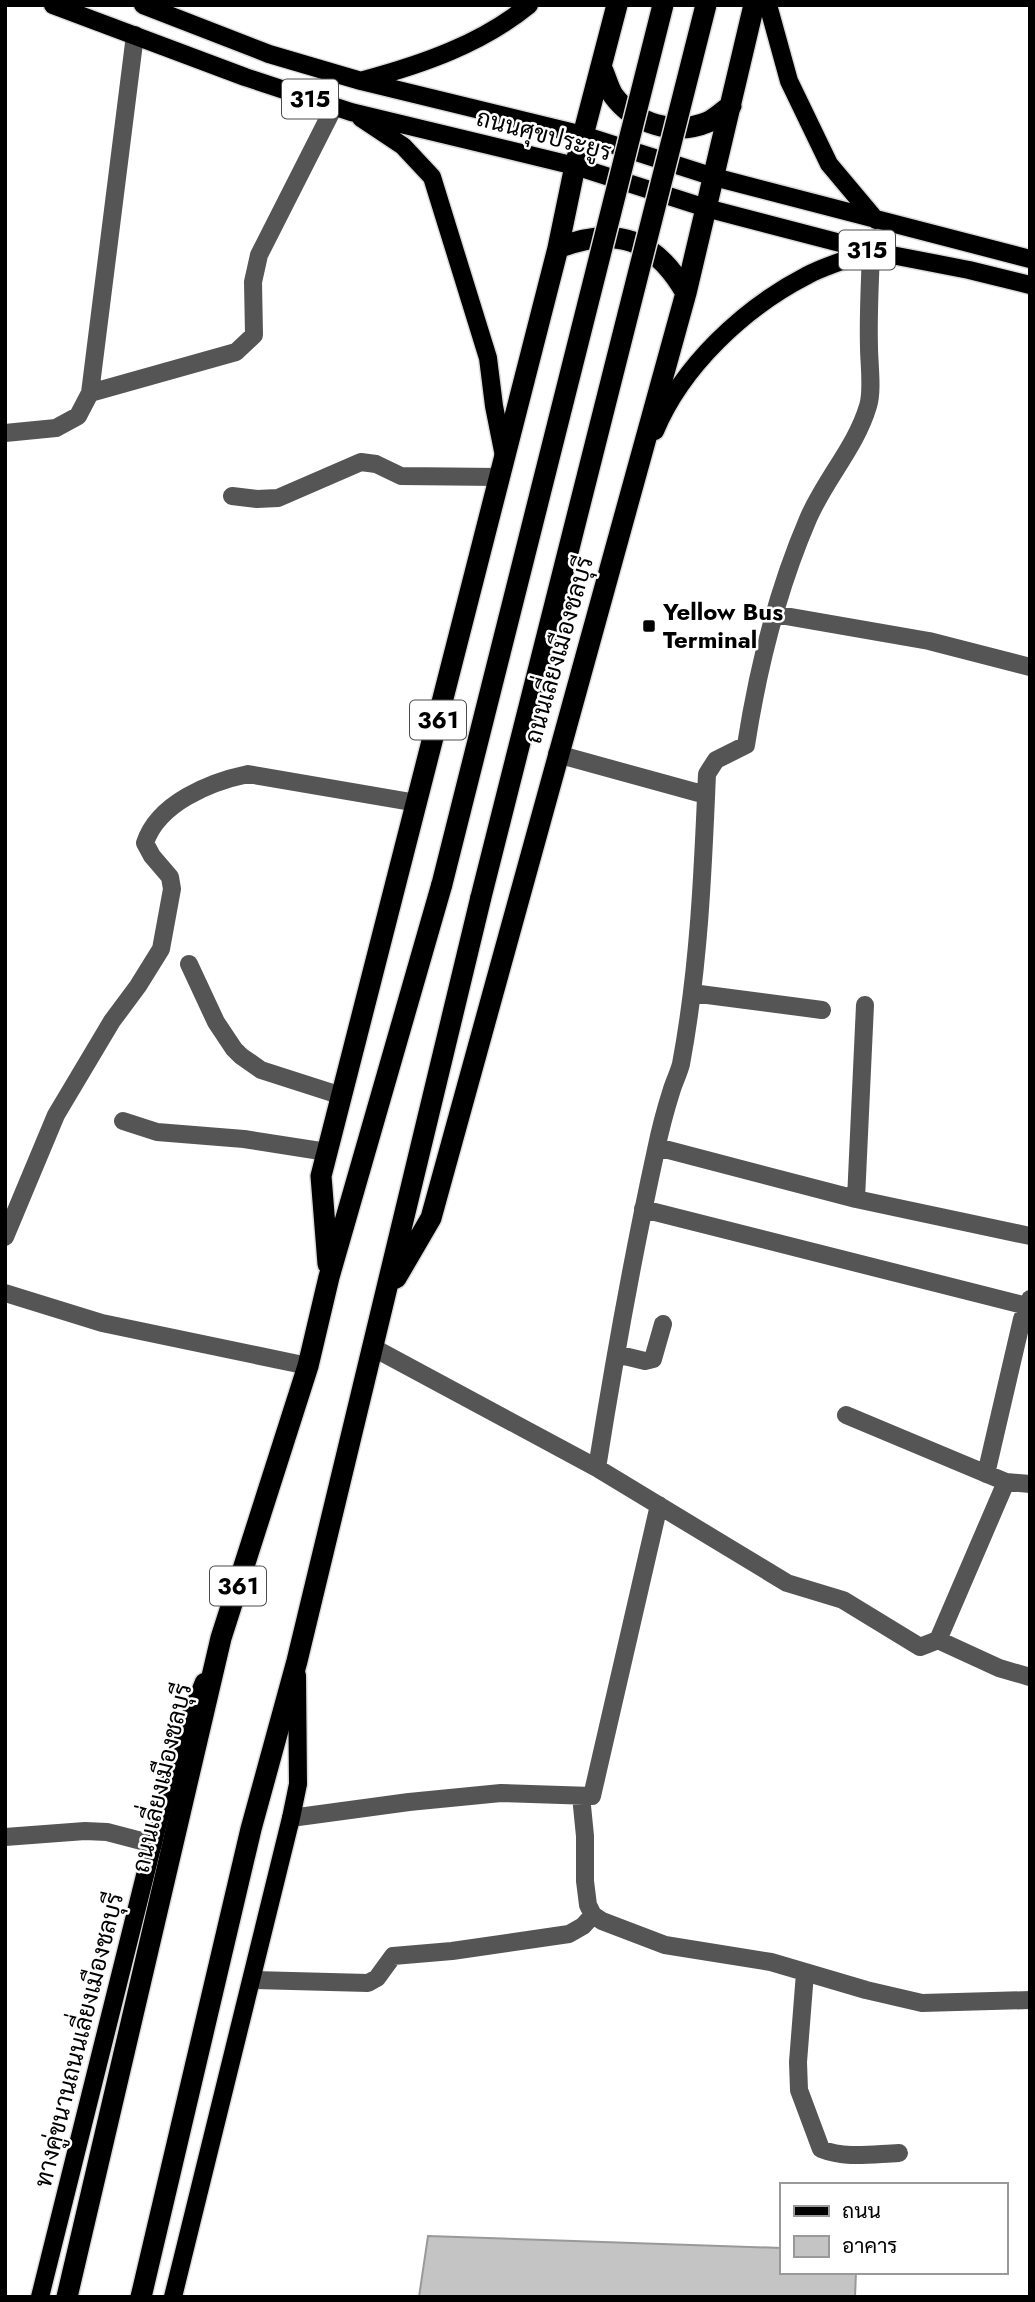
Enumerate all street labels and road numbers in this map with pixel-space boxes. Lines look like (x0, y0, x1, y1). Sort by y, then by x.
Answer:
road number: 315 (282, 80, 338, 118)
street label: ถนนศุขประยูร (473, 100, 616, 169)
road number: 315 (839, 230, 895, 270)
street label: ถนนเลี่ยงเมืองชลบุรี (512, 551, 602, 748)
road number: 361 (410, 700, 466, 740)
road number: 361 (210, 1567, 266, 1606)
street label: ถนนเลี่ยงเมืองชลบุรี (120, 1679, 200, 1876)
street label: ทางคู่ขนานถนนเลี่ยงเมืองชลบุรี (22, 1888, 132, 2191)

